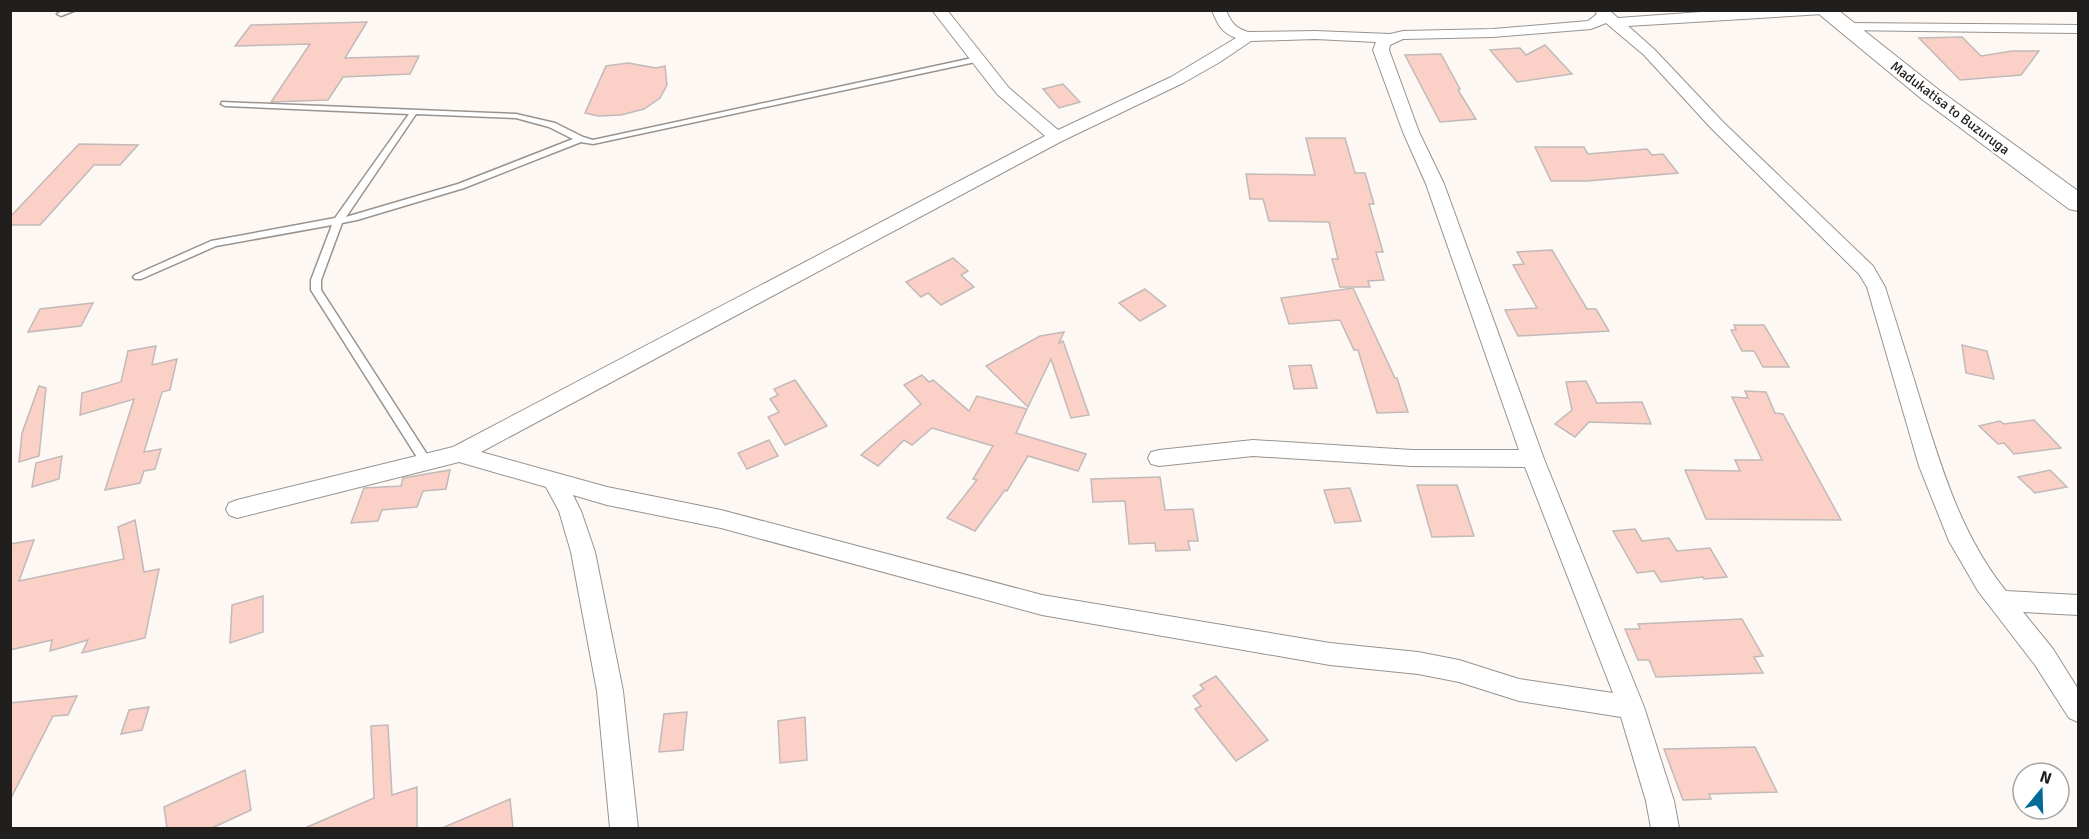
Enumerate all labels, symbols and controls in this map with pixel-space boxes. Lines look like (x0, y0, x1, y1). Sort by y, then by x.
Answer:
street label: Madukatisa to Buzuruga (1887, 58, 2013, 158)
north arrow (2011, 761, 2071, 821)
text: N (2037, 766, 2054, 789)

